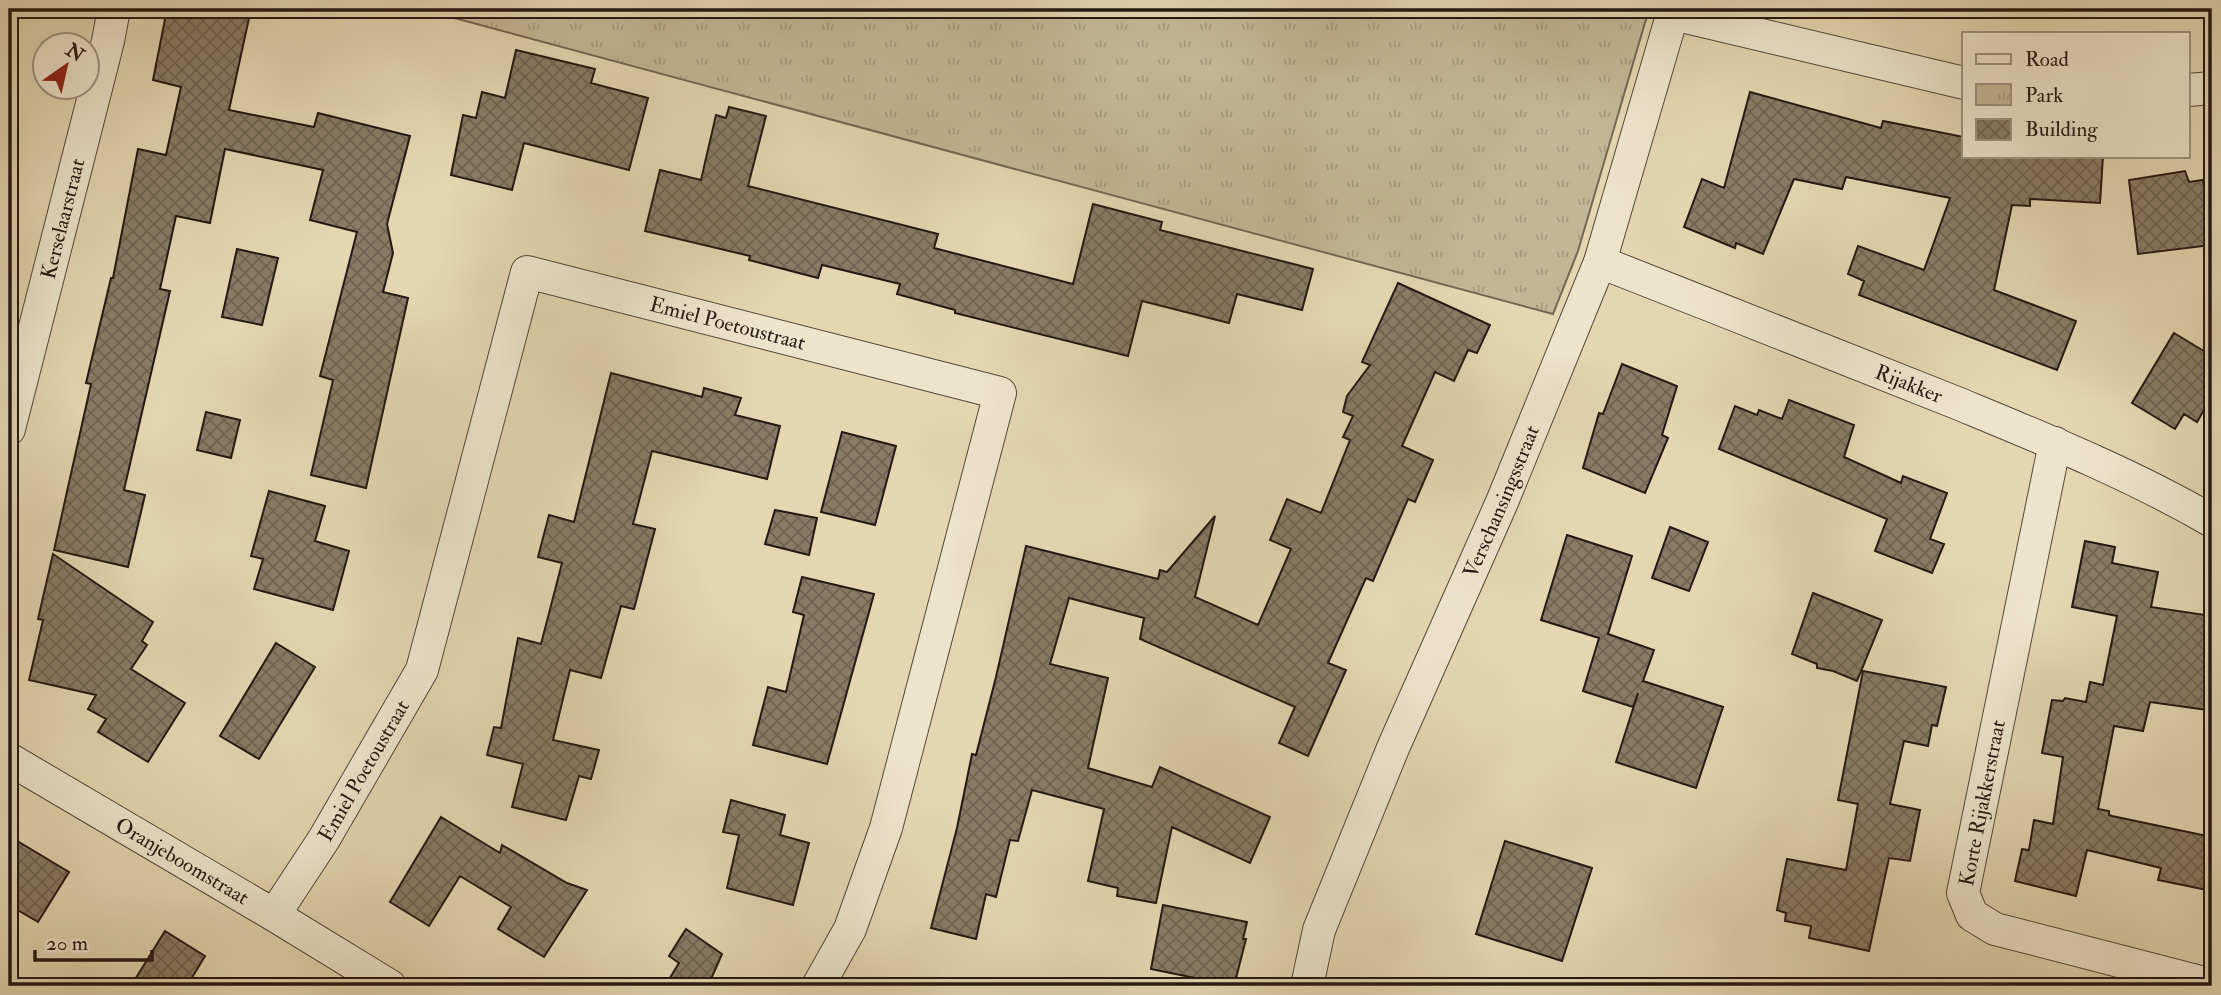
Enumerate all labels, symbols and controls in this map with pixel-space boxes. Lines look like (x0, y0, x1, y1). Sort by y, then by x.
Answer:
north arrow (32, 32, 102, 102)
legend (1962, 32, 2190, 158)
text: N (60, 37, 90, 68)
text: Road (2025, 46, 2070, 73)
text: Park (2025, 82, 2063, 109)
text: Building (2025, 116, 2098, 143)
street label: Kerselaarstraat (35, 156, 92, 282)
street label: Emiel Poetoustraat (647, 291, 808, 357)
street label: Rijakker (1871, 359, 1947, 410)
street label: Verschansingsstraat (1457, 421, 1546, 582)
street label: Emiel Poetoustraat (312, 695, 416, 847)
street label: Korte Rijakkerstraat (1953, 718, 2012, 888)
street label: Oranjeboomstraat (110, 812, 254, 911)
scale bar (35, 918, 152, 962)
text: 20 m (46, 930, 88, 957)

